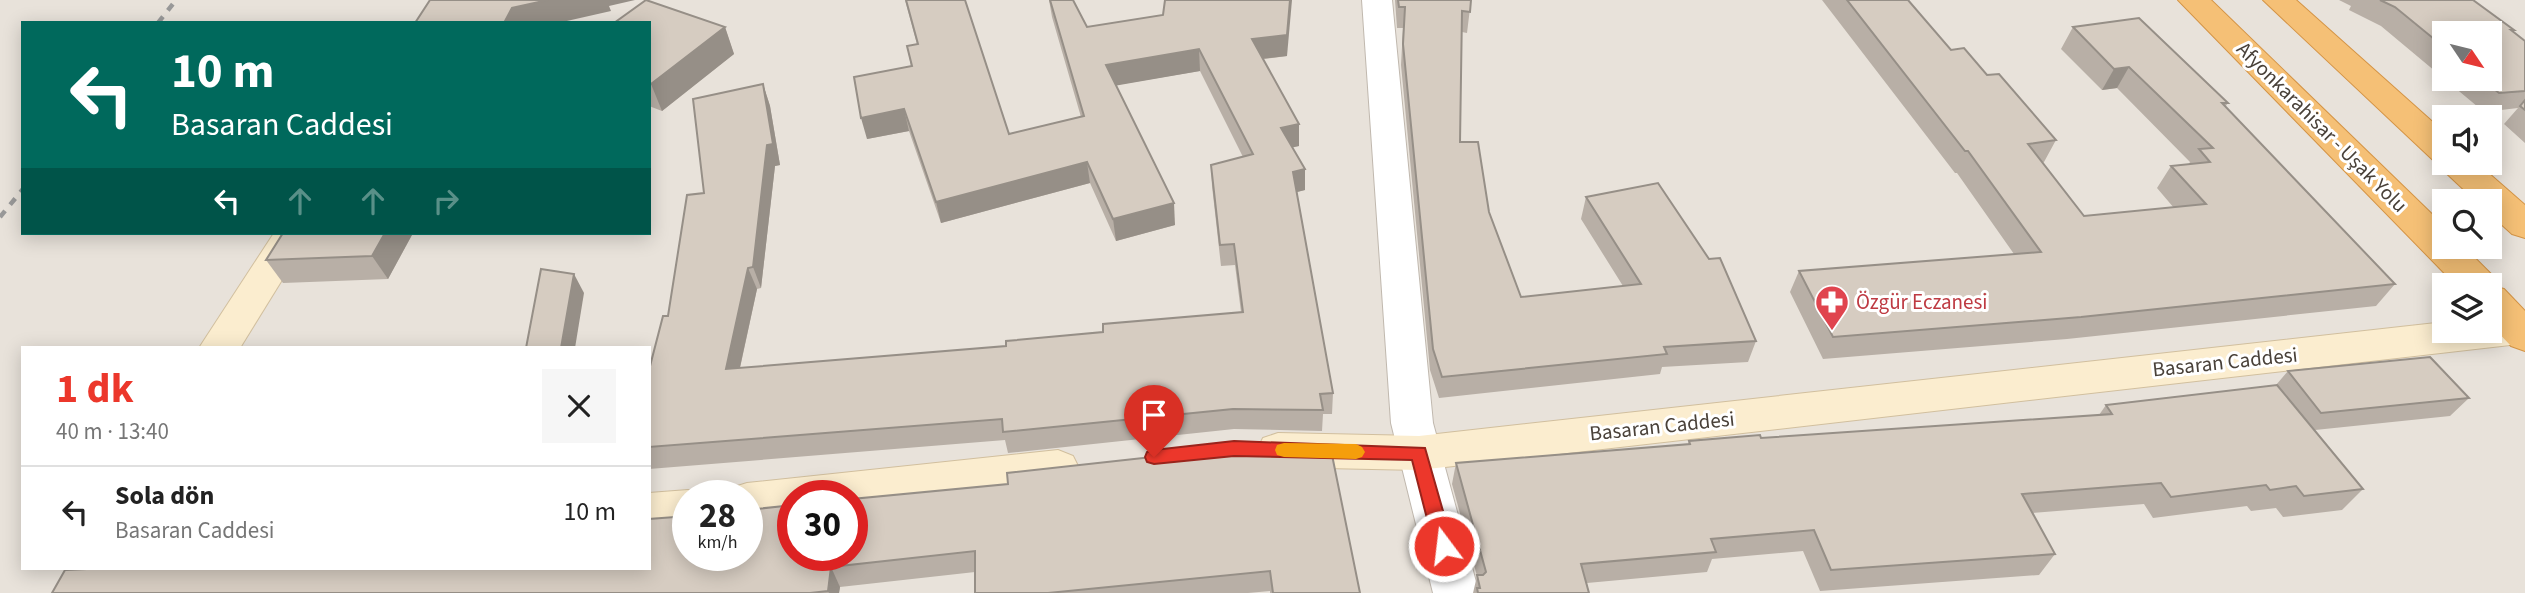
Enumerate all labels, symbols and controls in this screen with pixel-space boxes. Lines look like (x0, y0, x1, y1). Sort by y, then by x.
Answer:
north arrow (2432, 21, 2502, 91)
map controls (2432, 21, 2502, 343)
street label: Afyonkarahisar - Uşak Yolu (2230, 35, 2414, 219)
text: 10 m (171, 37, 275, 107)
icon: left (56, 49, 147, 140)
text: Basaran Caddesi (171, 102, 393, 148)
button: sound (2432, 105, 2502, 175)
icon: left (208, 182, 246, 220)
icon: ahead (281, 182, 319, 220)
icon: ahead (354, 182, 392, 220)
icon: right (427, 182, 465, 220)
button: search (2432, 189, 2502, 259)
button: layers (2432, 273, 2502, 343)
pharmacy icon: Özgür Eczanesi (1813, 283, 1851, 332)
place label: Özgür Eczanesi (1856, 287, 1987, 317)
street label: Basaran Caddesi (2151, 339, 2299, 385)
text: 1 dk (56, 359, 134, 419)
button: close (542, 369, 616, 443)
pin (1124, 385, 1184, 457)
icon: arrive (1135, 396, 1173, 434)
street label: Basaran Caddesi (1588, 403, 1736, 449)
text: 40 m · 13:40 (56, 415, 169, 448)
text: Sola dön (115, 477, 214, 514)
speed limit sign: 30 (777, 480, 868, 571)
text: 28 (699, 491, 736, 541)
icon: left (56, 493, 94, 531)
text: 10 m (563, 493, 616, 530)
position arrow (1407, 509, 1481, 583)
text: Basaran Caddesi (115, 514, 275, 547)
text: km/h (698, 530, 737, 555)

